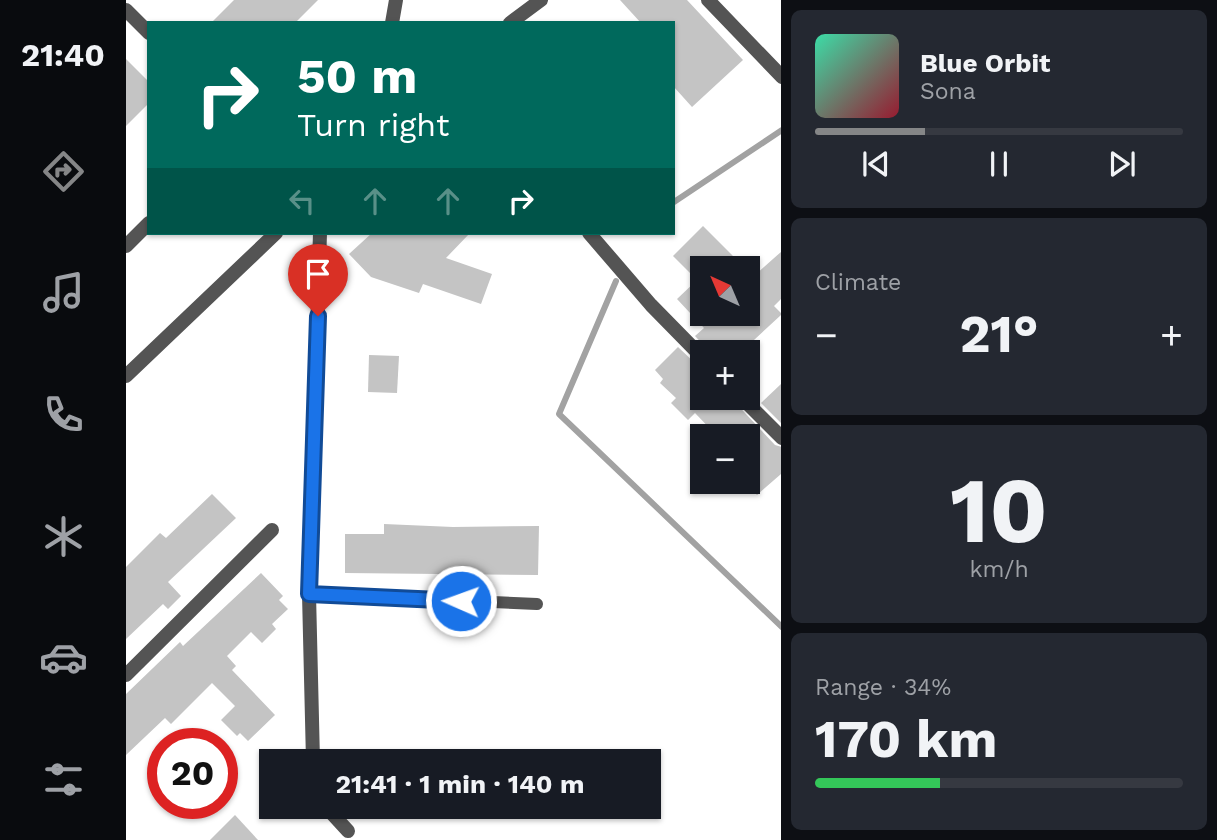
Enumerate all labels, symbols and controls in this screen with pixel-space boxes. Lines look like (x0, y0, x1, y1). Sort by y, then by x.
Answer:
text: 21:40 (21, 36, 105, 74)
text: 50 m (297, 47, 417, 105)
text: Blue Orbit (920, 48, 1050, 78)
icon: right (182, 49, 273, 140)
text: Sona (920, 78, 976, 105)
text: Turn right (297, 106, 449, 144)
icon: previous (857, 145, 895, 183)
icon: pause (980, 145, 1018, 183)
icon: next (1103, 145, 1141, 183)
icon: directions (39, 147, 88, 196)
icon: left (283, 182, 321, 220)
icon: ahead (356, 182, 394, 220)
icon: ahead (429, 182, 467, 220)
icon: right (502, 182, 540, 220)
pin (288, 244, 348, 316)
icon: arrive (299, 255, 337, 293)
north arrow (690, 256, 760, 326)
map controls (690, 256, 760, 494)
icon: music (39, 268, 88, 317)
text: Climate (815, 269, 901, 296)
text: 21° (959, 304, 1039, 365)
text: − (815, 313, 838, 357)
text: + (1160, 313, 1183, 357)
button: + (690, 340, 760, 410)
icon: phone (39, 390, 88, 439)
button: − (690, 424, 760, 494)
text: 10 (950, 457, 1048, 564)
icon: climate (39, 512, 88, 561)
text: km/h (969, 556, 1029, 583)
position arrow (424, 564, 498, 638)
icon: car (39, 633, 88, 682)
text: Range · 34% (815, 674, 951, 701)
text: 170 km (815, 709, 997, 770)
speed limit sign: 20 (147, 728, 238, 819)
icon: filters (39, 755, 88, 804)
text: 21:41 · 1 min · 140 m (336, 769, 584, 799)

